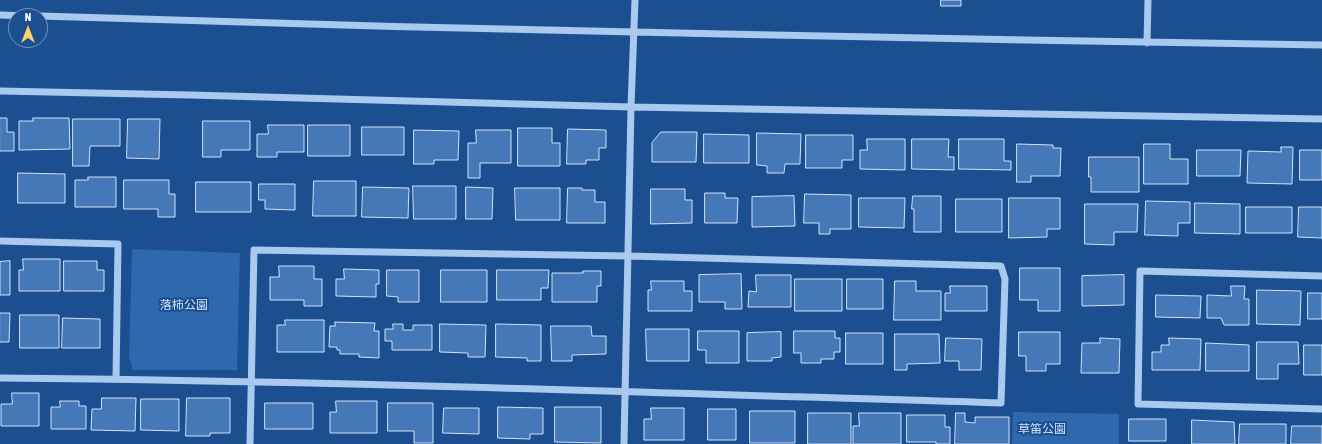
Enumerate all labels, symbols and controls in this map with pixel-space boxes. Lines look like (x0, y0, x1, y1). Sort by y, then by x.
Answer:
north arrow (8, 8, 48, 48)
text: N (25, 11, 31, 23)
park label: 落柿公園 (160, 298, 208, 312)
park label: 草笛公園 (1018, 422, 1066, 436)

